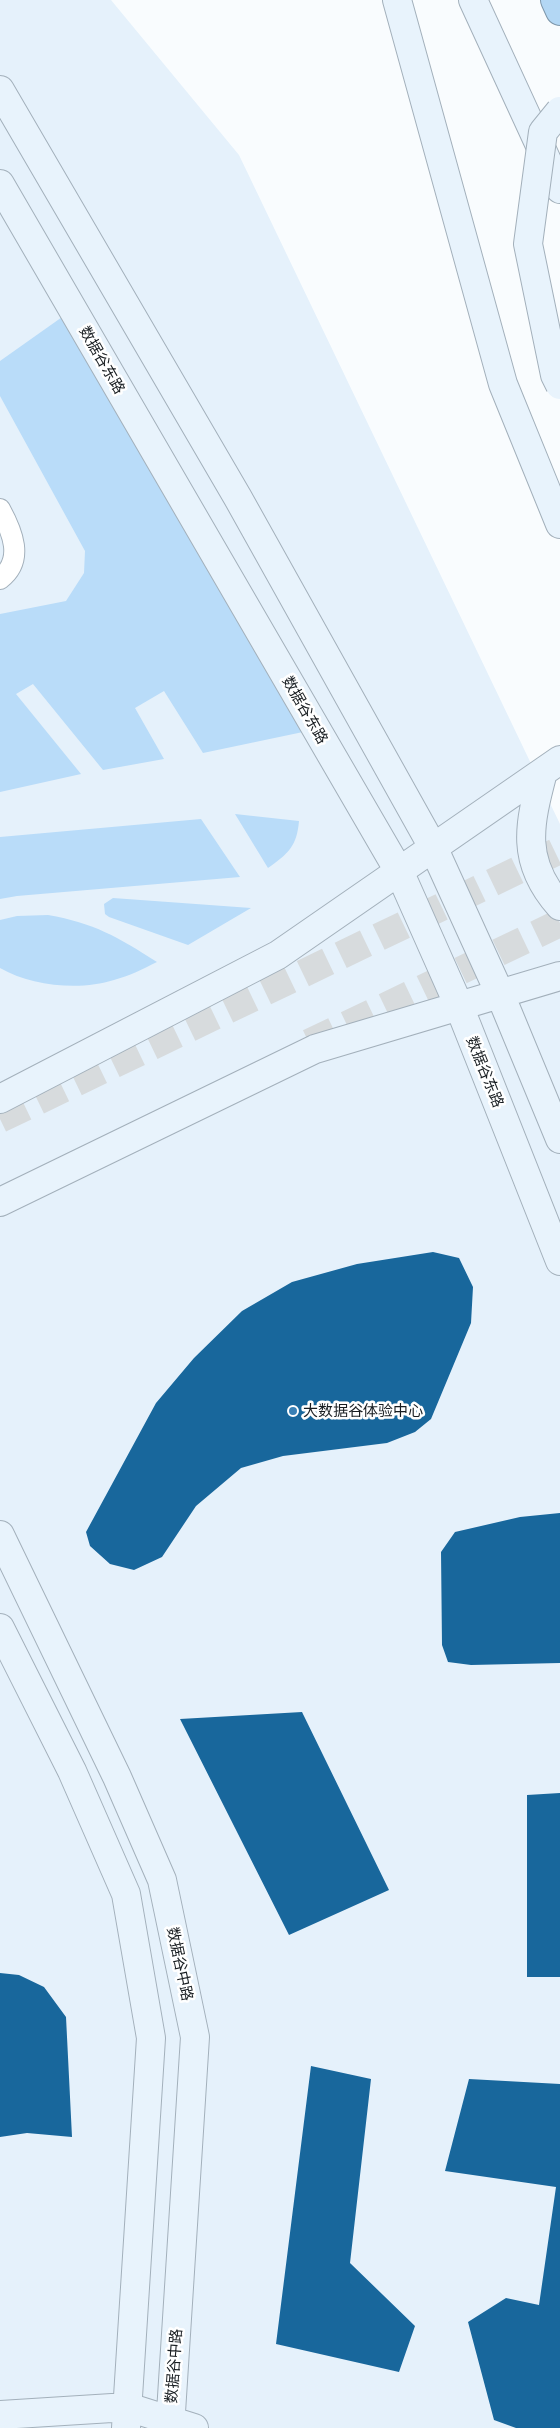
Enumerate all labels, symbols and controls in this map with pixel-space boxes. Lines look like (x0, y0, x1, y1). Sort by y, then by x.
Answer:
street label: 数据谷东路 (75, 323, 129, 397)
street label: 数据谷东路 (278, 673, 332, 747)
street label: 数据谷东路 (463, 1034, 507, 1110)
place label: 大数据谷体验中心 (303, 1402, 423, 1420)
marker: 大数据谷体验中心 (287, 1405, 299, 1417)
street label: 数据谷中路 (163, 1925, 197, 2003)
street label: 数据谷中路 (162, 2328, 186, 2404)

